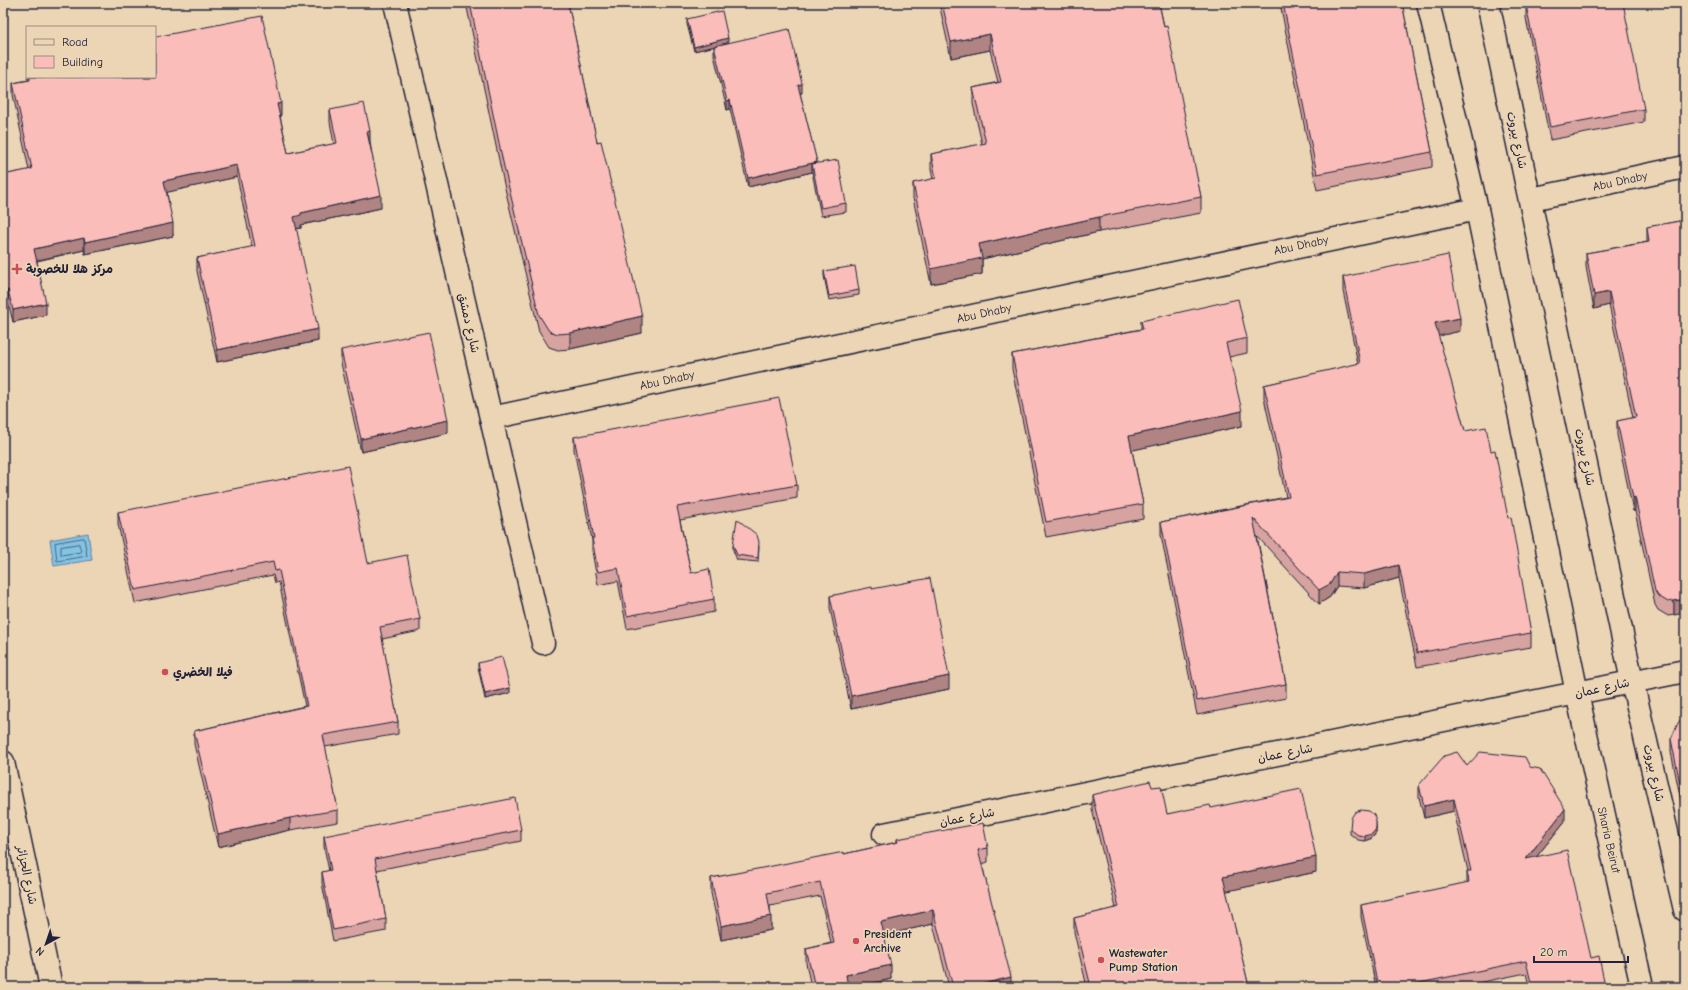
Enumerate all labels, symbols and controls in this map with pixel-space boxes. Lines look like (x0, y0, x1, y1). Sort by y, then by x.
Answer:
legend (26, 26, 156, 78)
text: Road (62, 35, 88, 49)
text: Building (62, 55, 103, 69)
street label: شارع بيروت (1502, 110, 1530, 170)
street label: Abu Dhaby (1591, 168, 1649, 194)
street label: Abu Dhaby (1272, 232, 1330, 258)
place label: مركز هلا للخصوبة (26, 262, 113, 277)
marker: مركز هلا للخصوبة (11, 263, 23, 275)
street label: شارع دمشق (453, 292, 483, 355)
street label: Abu Dhaby (955, 300, 1013, 326)
street label: Abu Dhaby (638, 367, 696, 393)
street label: شارع بيروت (1570, 427, 1598, 487)
place label: فيلا الخضري (173, 665, 233, 681)
marker: فيلا الخضري (160, 667, 170, 677)
street label: شارع عمان (1573, 675, 1631, 703)
street label: شارع عمان (1256, 741, 1314, 767)
street label: شارع بيروت (1639, 743, 1667, 803)
street label: شارع عمان (938, 805, 996, 831)
street label: Sharia Beirut (1595, 806, 1624, 875)
street label: شارع الجزائر (12, 843, 40, 906)
north arrow (26, 924, 66, 964)
place label: President Archive (864, 927, 913, 955)
marker: President Archive (851, 936, 861, 946)
scale bar (1534, 938, 1628, 964)
text: N (33, 944, 47, 959)
text: 20 m (1540, 945, 1568, 959)
place label: Wastewater Pump Station (1109, 946, 1178, 974)
marker: Wastewater Pump Station (1096, 955, 1106, 965)

